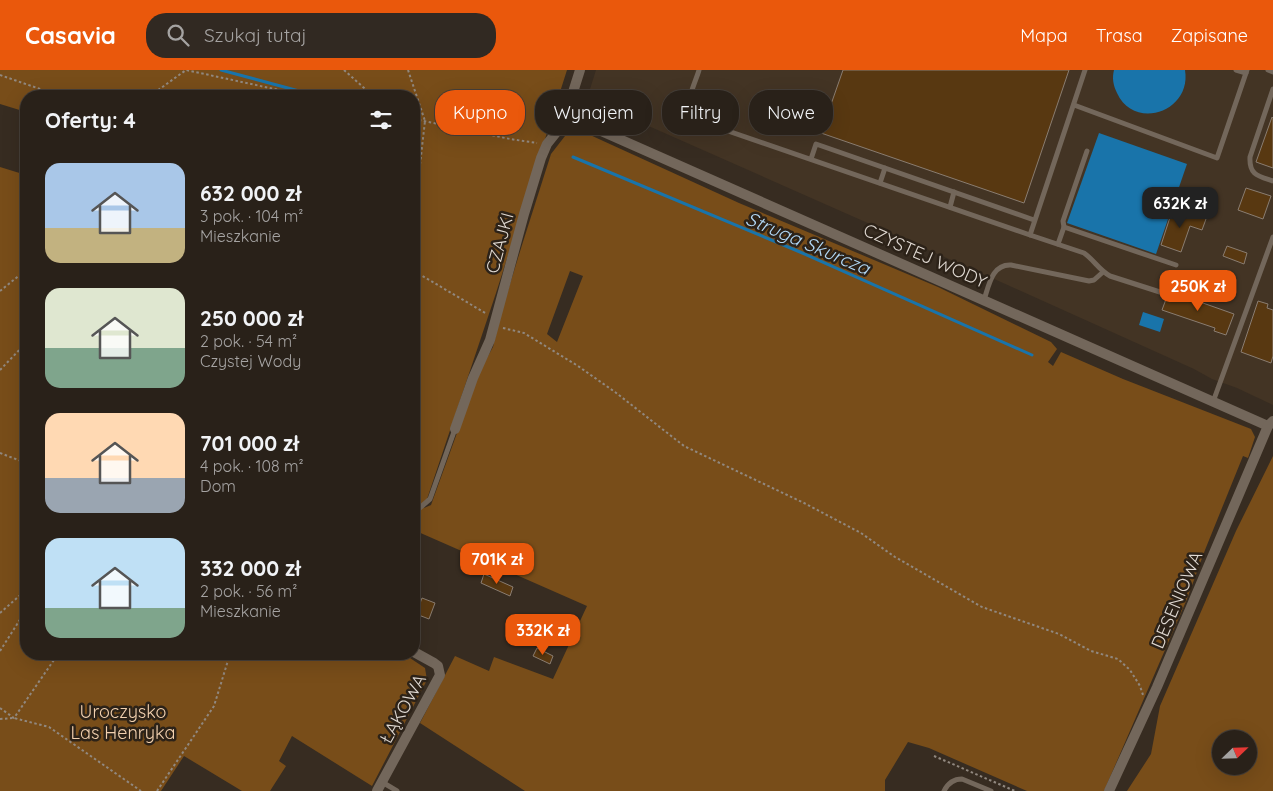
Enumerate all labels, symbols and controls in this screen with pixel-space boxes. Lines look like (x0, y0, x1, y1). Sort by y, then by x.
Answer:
search box (146, 13, 496, 58)
text: Casavia (25, 20, 116, 50)
icon: search (164, 21, 192, 49)
text: Szukaj tutaj (204, 23, 307, 47)
text: Mapa (1020, 24, 1068, 47)
text: Trasa (1096, 24, 1143, 47)
text: Zapisane (1171, 24, 1248, 47)
chip: Kupno (435, 90, 525, 135)
chip: Wynajem (535, 90, 652, 135)
chip: Filtry (662, 90, 739, 135)
chip: Nowe (749, 90, 833, 135)
icon: filters (367, 106, 395, 134)
text: Oferty: 4 (45, 107, 136, 133)
text: 632 000 zł (200, 180, 301, 206)
icon: home (85, 183, 145, 243)
pin: 632K zł (1134, 186, 1226, 229)
text: 632K zł (1153, 193, 1207, 213)
text: 3 pok. · 104 m² (200, 206, 303, 226)
water label: Struga Skurcza (742, 206, 875, 280)
street label: CZAJKI (480, 210, 519, 276)
street label: CZYSTEJ WODY (860, 218, 991, 293)
text: Mieszkanie (200, 226, 281, 246)
pin: 250K zł (1152, 270, 1244, 312)
text: 250K zł (1170, 276, 1226, 296)
text: 250 000 zł (200, 305, 303, 331)
icon: home (85, 308, 145, 368)
text: 2 pok. · 54 m² (200, 331, 297, 351)
text: Czystej Wody (200, 351, 301, 371)
text: 701 000 zł (200, 430, 299, 456)
icon: home (85, 433, 145, 493)
text: 4 pok. · 108 m² (200, 456, 304, 476)
text: Dom (200, 476, 236, 496)
pin: 701K zł (451, 542, 543, 585)
street label: DESENIOWA (1146, 547, 1207, 652)
text: 701K zł (471, 549, 523, 569)
text: 332 000 zł (200, 555, 301, 581)
icon: home (85, 558, 145, 618)
text: 2 pok. · 56 m² (200, 581, 297, 601)
text: Mieszkanie (200, 601, 281, 621)
pin: 332K zł (497, 614, 589, 656)
text: 332K zł (516, 620, 570, 640)
street label: ŁĄKOWA (374, 670, 431, 748)
park label: Uroczysko Las Henryka (71, 700, 176, 744)
north arrow (1212, 730, 1258, 775)
map controls (1212, 730, 1257, 775)

